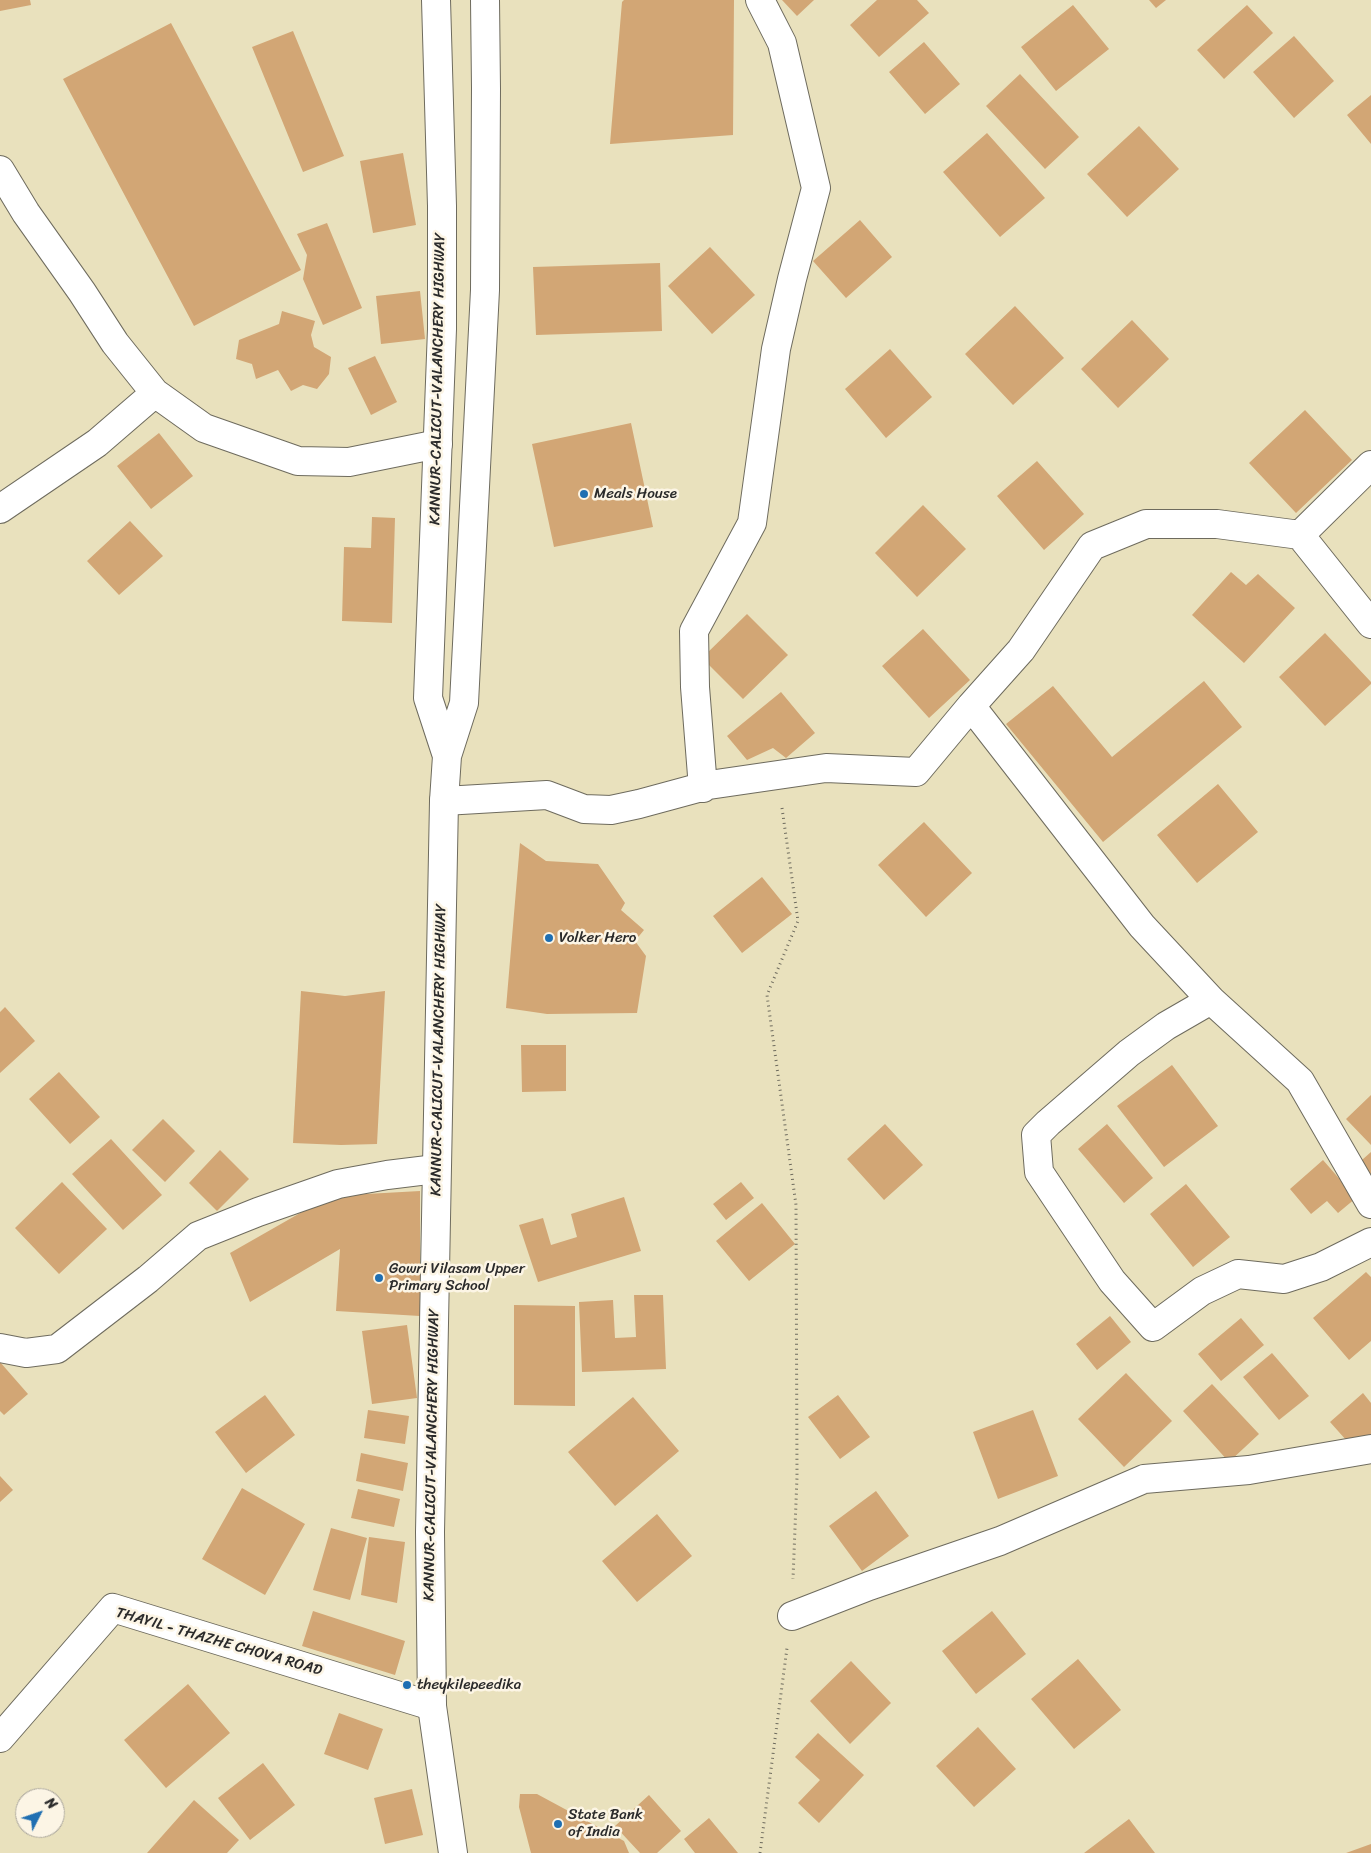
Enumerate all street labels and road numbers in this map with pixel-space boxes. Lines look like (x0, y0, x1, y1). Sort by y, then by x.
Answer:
street label: KANNUR-CALICUT-VALANCHERY HIGHWAY (426, 233, 450, 525)
street label: KANNUR-CALICUT-VALANCHERY HIGHWAY (427, 904, 451, 1196)
street label: KANNUR-CALICUT-VALANCHERY HIGHWAY (420, 1309, 444, 1601)
street label: THAYIL - THAZHE CHOVA ROAD (114, 1604, 324, 1680)

